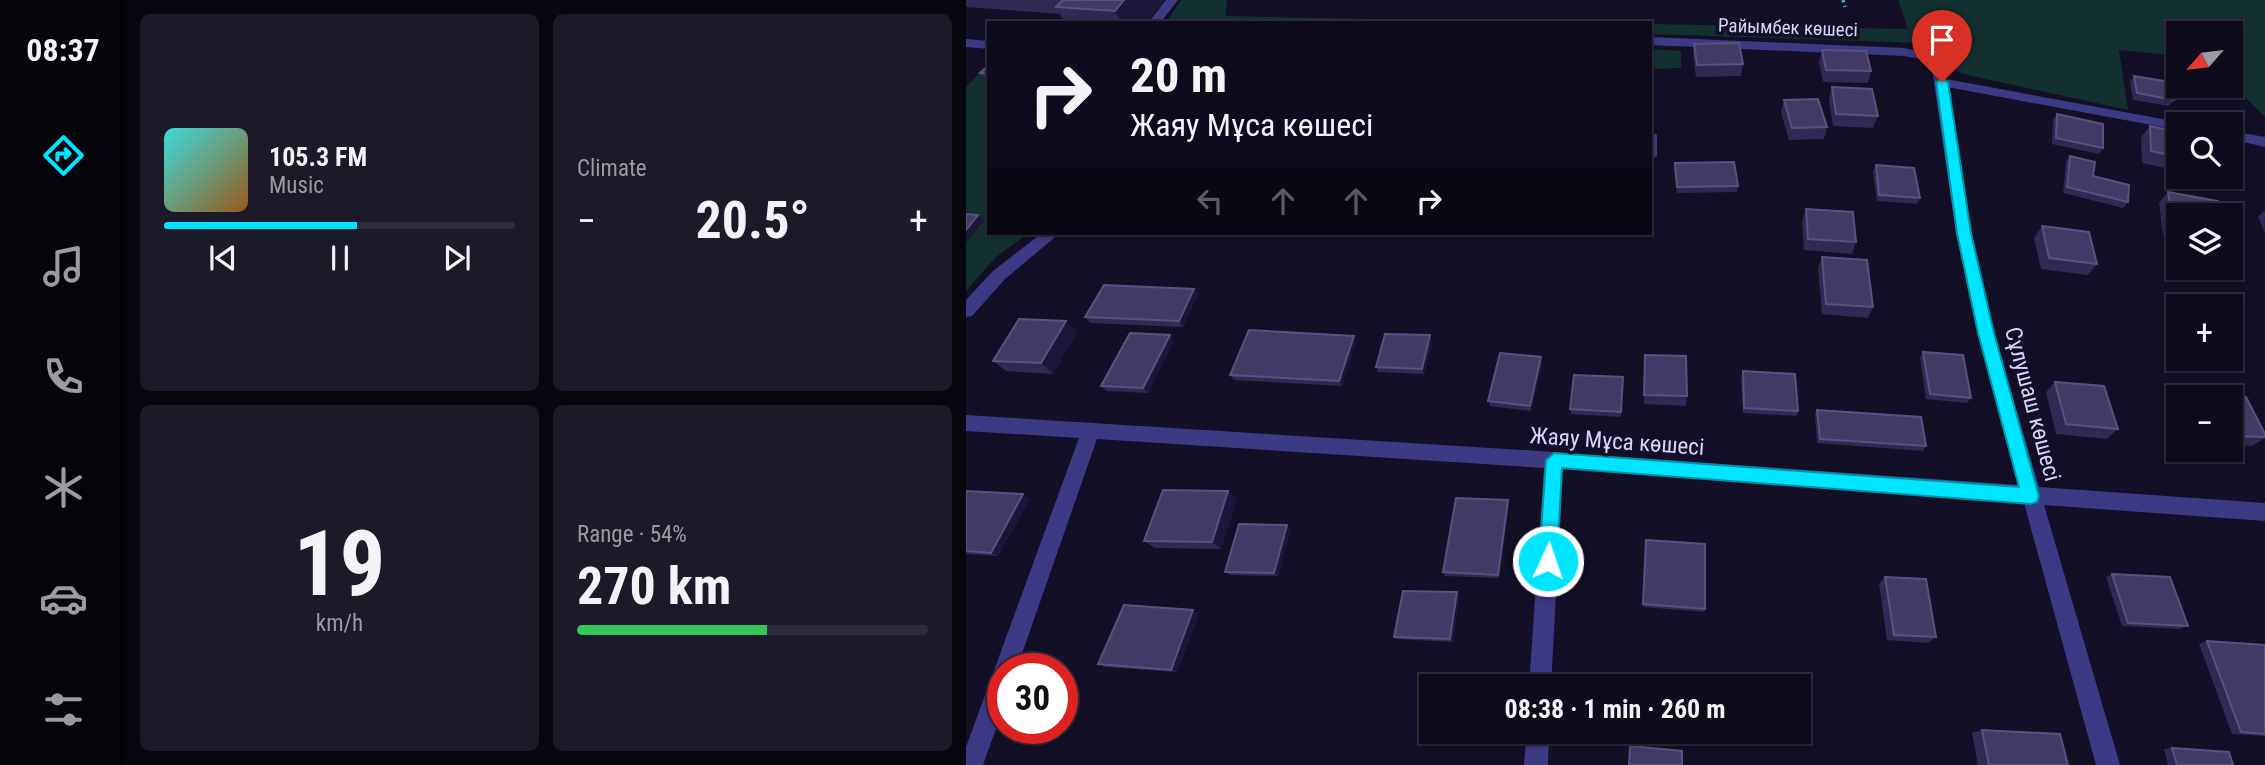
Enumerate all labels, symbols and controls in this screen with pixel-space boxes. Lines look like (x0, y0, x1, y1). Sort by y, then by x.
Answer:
pin (1912, 10, 1972, 82)
street label: Райымбек көшесі (1718, 14, 1858, 41)
icon: arrive (1923, 21, 1961, 59)
north arrow (2166, 21, 2244, 98)
map controls (2166, 21, 2243, 462)
text: 08:37 (26, 31, 100, 69)
text: 20 m (1130, 47, 1227, 104)
icon: right (1015, 49, 1106, 140)
text: Жаяу Мұса көшесі (1130, 106, 1373, 144)
button: search (2166, 112, 2243, 189)
icon: directions (39, 131, 88, 180)
text: 105.3 FM (269, 142, 367, 172)
text: Climate (577, 155, 647, 182)
text: Music (269, 172, 324, 199)
icon: left (1191, 182, 1229, 220)
icon: ahead (1264, 182, 1302, 220)
icon: ahead (1337, 182, 1375, 220)
icon: right (1410, 182, 1448, 220)
text: 20.5° (695, 190, 810, 251)
text: − (577, 199, 596, 243)
text: + (909, 199, 928, 243)
button: layers (2166, 203, 2243, 280)
icon: previous (204, 239, 242, 277)
icon: pause (321, 239, 359, 277)
icon: next (438, 239, 476, 277)
icon: music (39, 242, 88, 291)
button: + (2166, 294, 2243, 371)
street label: Сұлушаш көшесі (1999, 324, 2066, 484)
icon: phone (39, 352, 88, 401)
button: − (2166, 385, 2243, 462)
street label: Жаяу Мұса көшесі (1529, 422, 1705, 461)
icon: climate (39, 463, 88, 512)
text: 19 (294, 511, 385, 617)
text: Range · 54% (577, 521, 687, 548)
position arrow (1511, 524, 1585, 598)
text: 270 km (577, 556, 731, 617)
icon: car (39, 574, 88, 623)
text: km/h (316, 610, 363, 637)
speed limit sign: 30 (987, 653, 1078, 744)
icon: filters (39, 685, 88, 734)
text: 08:38 · 1 min · 260 m (1505, 694, 1725, 724)

